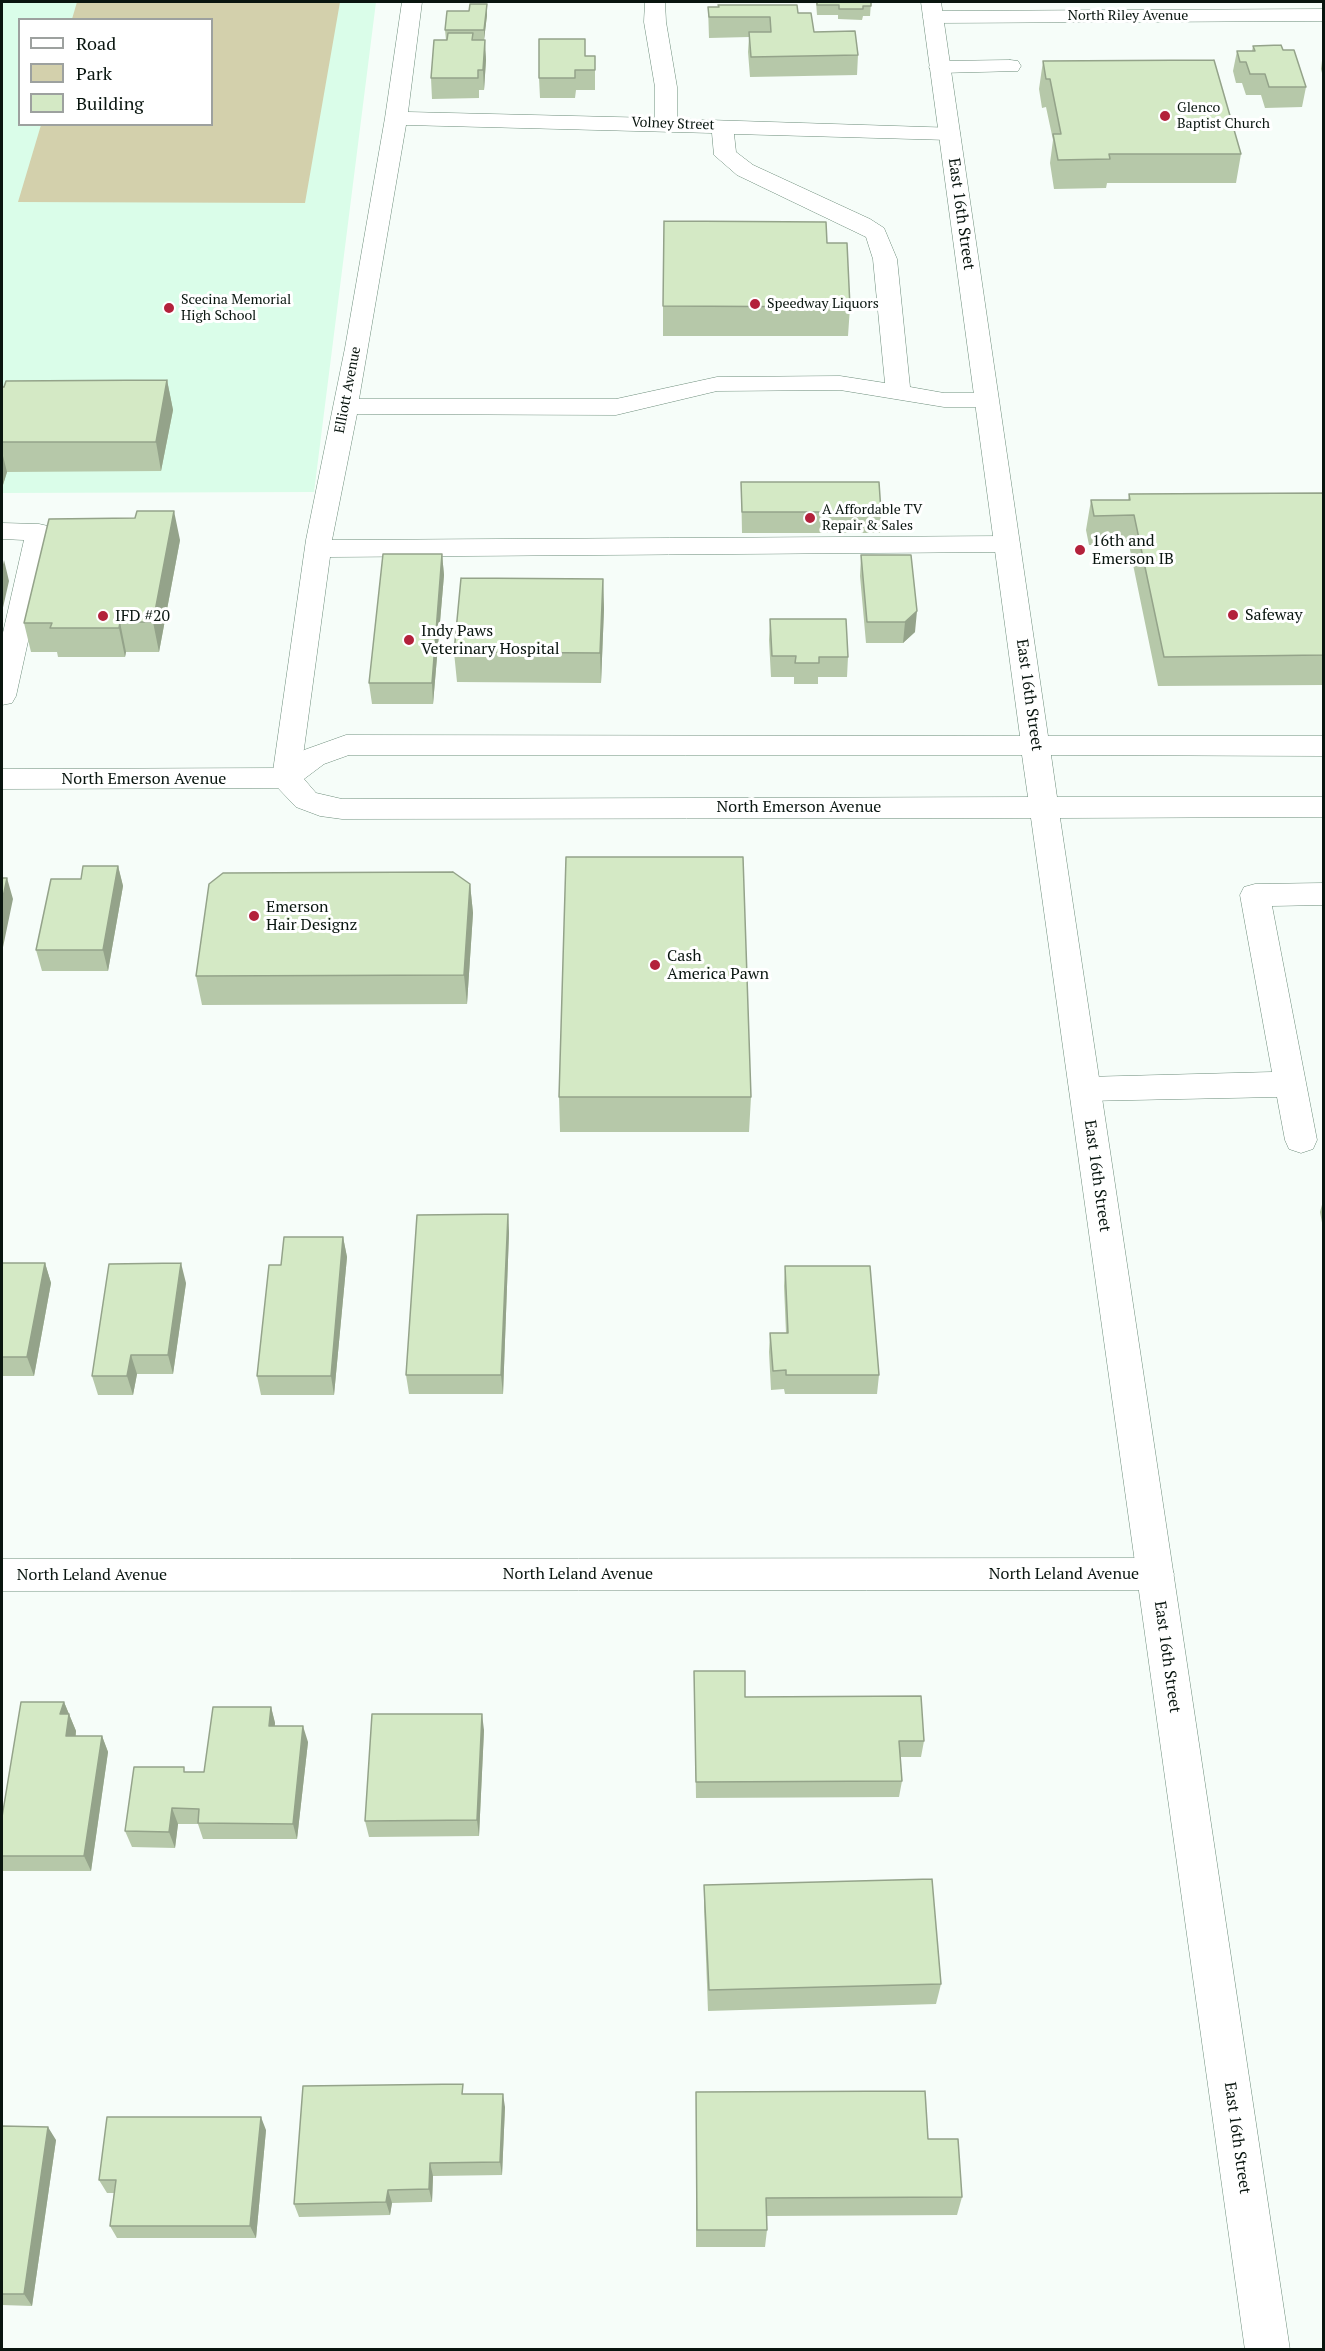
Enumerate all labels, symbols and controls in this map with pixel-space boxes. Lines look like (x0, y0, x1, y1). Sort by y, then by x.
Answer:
street label: North Riley Avenue (1068, 8, 1188, 24)
legend (18, 18, 213, 126)
text: Road (76, 31, 116, 55)
text: Park (76, 61, 112, 85)
text: Building (76, 91, 144, 115)
place label: Glenco Baptist Church (1177, 100, 1270, 132)
marker: Glenco Baptist Church (1158, 109, 1172, 123)
street label: Volney Street (631, 114, 715, 134)
street label: East 16th Street (944, 157, 978, 271)
place label: Scecina Memorial High School (181, 292, 291, 324)
place label: Speedway Liquors (767, 296, 879, 312)
marker: Speedway Liquors (748, 297, 762, 311)
marker: Scecina Memorial High School (162, 301, 176, 315)
street label: Elliott Avenue (331, 345, 365, 435)
place label: A Affordable TV Repair & Sales (822, 502, 922, 534)
marker: A Affordable TV Repair & Sales (803, 511, 817, 525)
place label: 16th and Emerson IB (1092, 531, 1174, 569)
marker: 16th and Emerson IB (1073, 543, 1087, 557)
place label: Safeway (1245, 605, 1303, 625)
place label: IFD #20 (115, 606, 170, 626)
marker: Safeway (1226, 608, 1240, 622)
marker: IFD #20 (96, 609, 110, 623)
place label: Indy Paws Veterinary Hospital (421, 621, 560, 659)
marker: Indy Paws Veterinary Hospital (402, 633, 416, 647)
street label: East 16th Street (1012, 638, 1046, 752)
street label: North Emerson Avenue (62, 769, 226, 789)
street label: North Emerson Avenue (717, 797, 881, 817)
place label: Emerson Hair Designz (266, 897, 357, 935)
marker: Emerson Hair Designz (247, 909, 261, 923)
place label: Cash America Pawn (667, 946, 769, 984)
marker: Cash America Pawn (648, 958, 662, 972)
street label: East 16th Street (1080, 1119, 1114, 1233)
street label: North Leland Avenue (503, 1564, 653, 1584)
street label: North Leland Avenue (989, 1564, 1139, 1584)
street label: North Leland Avenue (17, 1565, 167, 1585)
street label: East 16th Street (1150, 1600, 1184, 1714)
street label: East 16th Street (1220, 2081, 1254, 2195)

